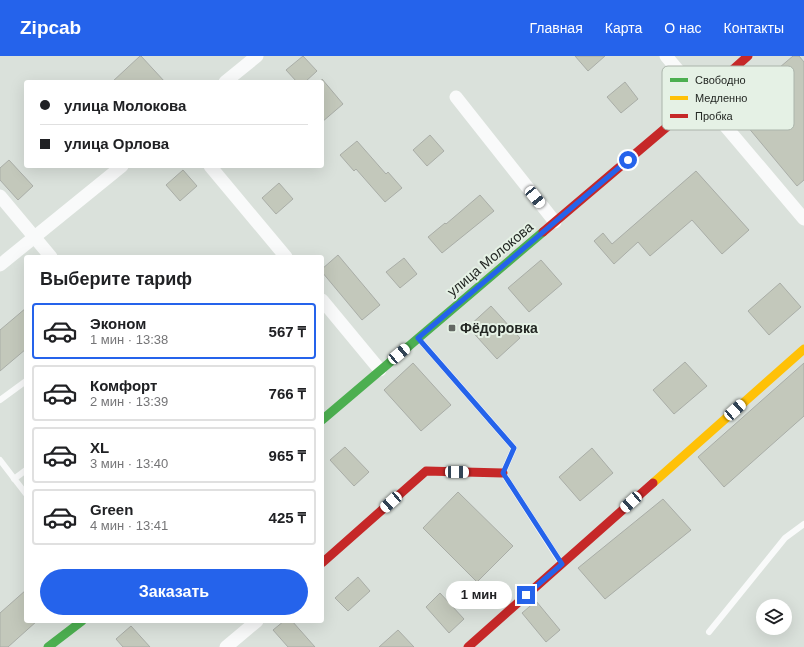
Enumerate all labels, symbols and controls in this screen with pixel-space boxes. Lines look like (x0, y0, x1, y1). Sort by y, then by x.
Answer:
text: Zipcab (20, 17, 81, 38)
text: Главная (529, 20, 583, 36)
text: Карта (605, 20, 642, 36)
text: О нас (664, 20, 702, 36)
text: Контакты (724, 20, 784, 36)
legend (662, 66, 794, 130)
text: Свободно (695, 74, 746, 86)
text: Медленно (695, 92, 747, 104)
text: улица Молокова (64, 97, 186, 114)
text: Пробка (695, 110, 733, 122)
text: улица Орлова (64, 135, 169, 152)
route start (619, 151, 637, 169)
car (523, 184, 547, 210)
street label: улица Молокова (444, 218, 536, 299)
text: Выберите тариф (40, 269, 192, 289)
icon: car (42, 313, 78, 349)
text: Эконом (90, 315, 146, 332)
place label: Фёдоровка (460, 320, 538, 336)
text: 567 ₸ (269, 323, 306, 340)
marker: Фёдоровка (447, 323, 457, 333)
text: 1 мин · 13:38 (90, 332, 168, 347)
car (386, 342, 412, 366)
icon: car (42, 375, 78, 411)
text: Комфорт (90, 377, 157, 394)
text: 766 ₸ (269, 385, 306, 402)
text: 2 мин · 13:39 (90, 394, 168, 409)
car (722, 398, 748, 422)
icon: car (42, 437, 78, 473)
text: XL (90, 439, 109, 456)
text: 965 ₸ (269, 447, 306, 464)
text: 3 мин · 13:40 (90, 456, 168, 471)
car (445, 466, 469, 478)
car (378, 490, 404, 514)
car (618, 490, 644, 514)
icon: car (42, 499, 78, 535)
text: Green (90, 501, 133, 518)
text: 425 ₸ (269, 509, 306, 526)
text: 4 мин · 13:41 (90, 518, 168, 533)
button: Заказать (40, 569, 308, 615)
callout: 1 мин (446, 581, 512, 609)
route end (517, 586, 535, 604)
text: 1 мин (461, 587, 497, 602)
map controls (756, 599, 792, 635)
button: layers (756, 599, 792, 635)

